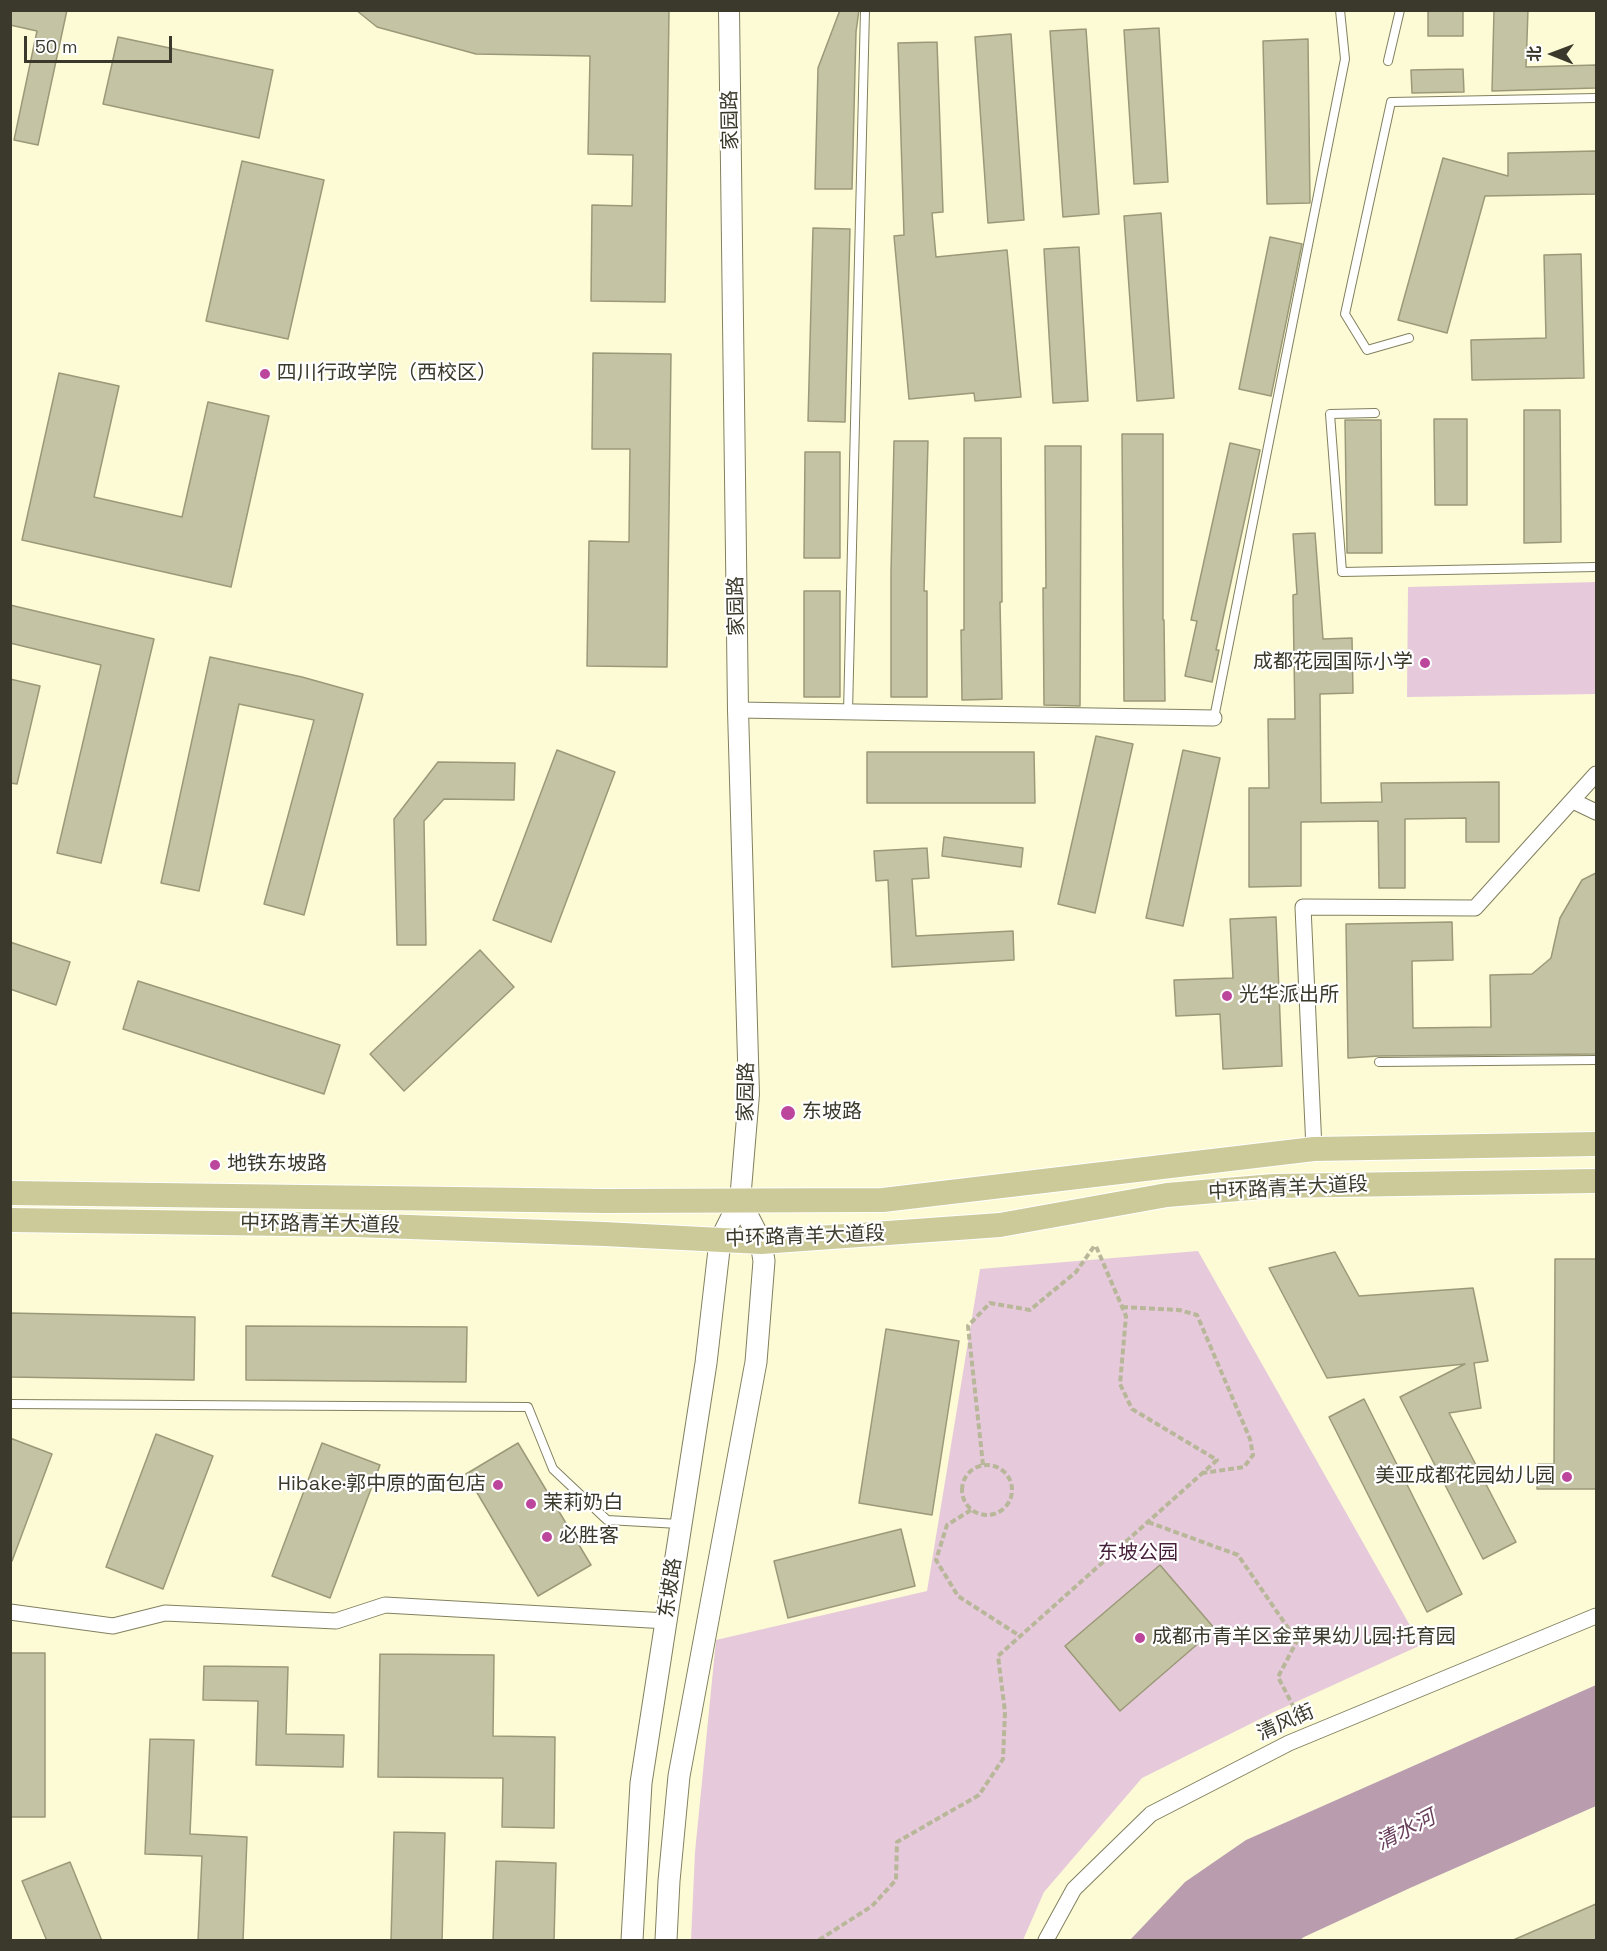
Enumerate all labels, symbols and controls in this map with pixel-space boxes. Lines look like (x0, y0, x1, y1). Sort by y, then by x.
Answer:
scale bar (27, 24, 176, 62)
north arrow (1523, 24, 1583, 84)
text: 50 m (35, 35, 77, 58)
text: 北 (1524, 45, 1545, 62)
street label: 家园路 (718, 90, 744, 150)
place label: 四川行政学院（西校区） (277, 362, 497, 386)
marker: 四川行政学院（西校区） (258, 367, 272, 381)
street label: 家园路 (724, 576, 750, 636)
place label: 成都花园国际小学 (1253, 651, 1413, 675)
marker: 成都花园国际小学 (1418, 656, 1432, 670)
place label: 光华派出所 (1239, 984, 1339, 1008)
marker: 光华派出所 (1220, 989, 1234, 1003)
street label: 家园路 (734, 1062, 760, 1122)
place label: 东坡路 (802, 1101, 862, 1125)
marker: 东坡路 (779, 1104, 797, 1122)
place label: 地铁东坡路 (227, 1153, 327, 1177)
marker: 地铁东坡路 (208, 1158, 222, 1172)
street label: 中环路青羊大道段 (1207, 1173, 1369, 1205)
street label: 中环路青羊大道段 (240, 1212, 400, 1238)
street label: 中环路青羊大道段 (725, 1222, 885, 1252)
place label: 美亚成都花园幼儿园 (1375, 1465, 1555, 1489)
marker: 美亚成都花园幼儿园 (1560, 1470, 1574, 1484)
place label: Hibake·郭中原的面包店 (278, 1473, 486, 1497)
marker: Hibake·郭中原的面包店 (491, 1478, 505, 1492)
place label: 茉莉奶白 (543, 1492, 623, 1516)
marker: 茉莉奶白 (524, 1497, 538, 1511)
place label: 必胜客 (559, 1525, 619, 1549)
marker: 必胜客 (540, 1530, 554, 1544)
park label: 东坡公园 (1098, 1542, 1178, 1566)
street label: 东坡路 (655, 1557, 687, 1619)
place label: 成都市青羊区金苹果幼儿园·托育园 (1152, 1626, 1456, 1650)
marker: 成都市青羊区金苹果幼儿园·托育园 (1133, 1631, 1147, 1645)
street label: 清风街 (1254, 1700, 1318, 1746)
water label: 清水河 (1372, 1805, 1440, 1857)

